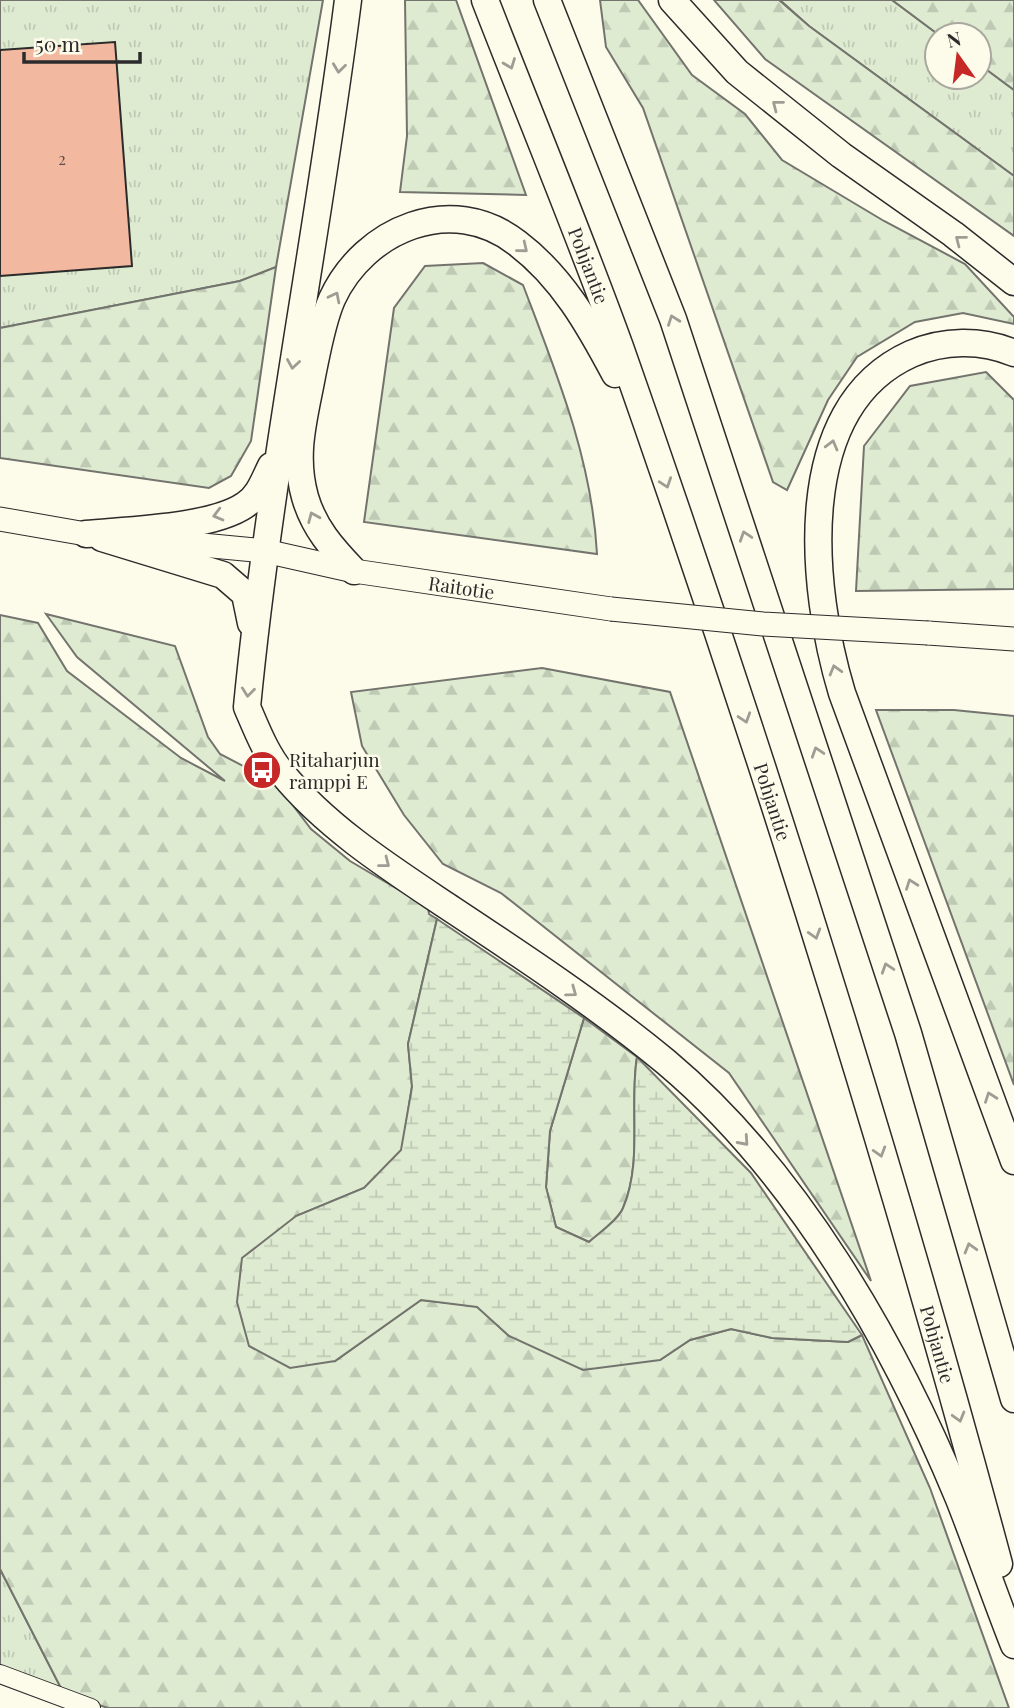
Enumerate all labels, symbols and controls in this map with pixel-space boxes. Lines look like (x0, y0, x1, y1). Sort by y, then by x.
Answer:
scale bar (24, 21, 140, 65)
north arrow (923, 21, 993, 91)
text: N (944, 24, 964, 53)
text: 50 m (35, 29, 81, 57)
one-way arrow (502, 57, 516, 69)
one-way arrow (332, 62, 347, 74)
one-way arrow (773, 100, 785, 113)
house number: 2 (58, 148, 66, 169)
street label: Pohjantie (563, 223, 616, 307)
one-way arrow (956, 235, 968, 248)
one-way arrow (515, 239, 527, 252)
one-way arrow (327, 292, 341, 304)
one-way arrow (667, 315, 681, 327)
one-way arrow (286, 358, 301, 370)
one-way arrow (824, 439, 838, 451)
one-way arrow (658, 477, 672, 489)
one-way arrow (212, 507, 224, 521)
one-way arrow (308, 512, 322, 524)
one-way arrow (739, 530, 753, 542)
street label: Raitotie (427, 569, 496, 605)
one-way arrow (829, 664, 844, 676)
one-way arrow (241, 686, 256, 698)
one-way arrow (737, 711, 751, 723)
place label: Ritaharjun ramppi E (289, 746, 380, 794)
one-way arrow (810, 746, 825, 758)
bus stop icon: Ritaharjun ramppi E (241, 749, 283, 791)
street label: Pohjantie (749, 759, 798, 844)
one-way arrow (378, 855, 390, 868)
one-way arrow (905, 879, 919, 891)
one-way arrow (806, 928, 821, 940)
one-way arrow (881, 962, 895, 975)
one-way arrow (564, 984, 577, 997)
one-way arrow (984, 1092, 998, 1104)
one-way arrow (736, 1132, 748, 1145)
one-way arrow (871, 1146, 886, 1158)
one-way arrow (964, 1243, 978, 1255)
street label: Pohjantie (915, 1302, 962, 1386)
one-way arrow (950, 1411, 965, 1423)

